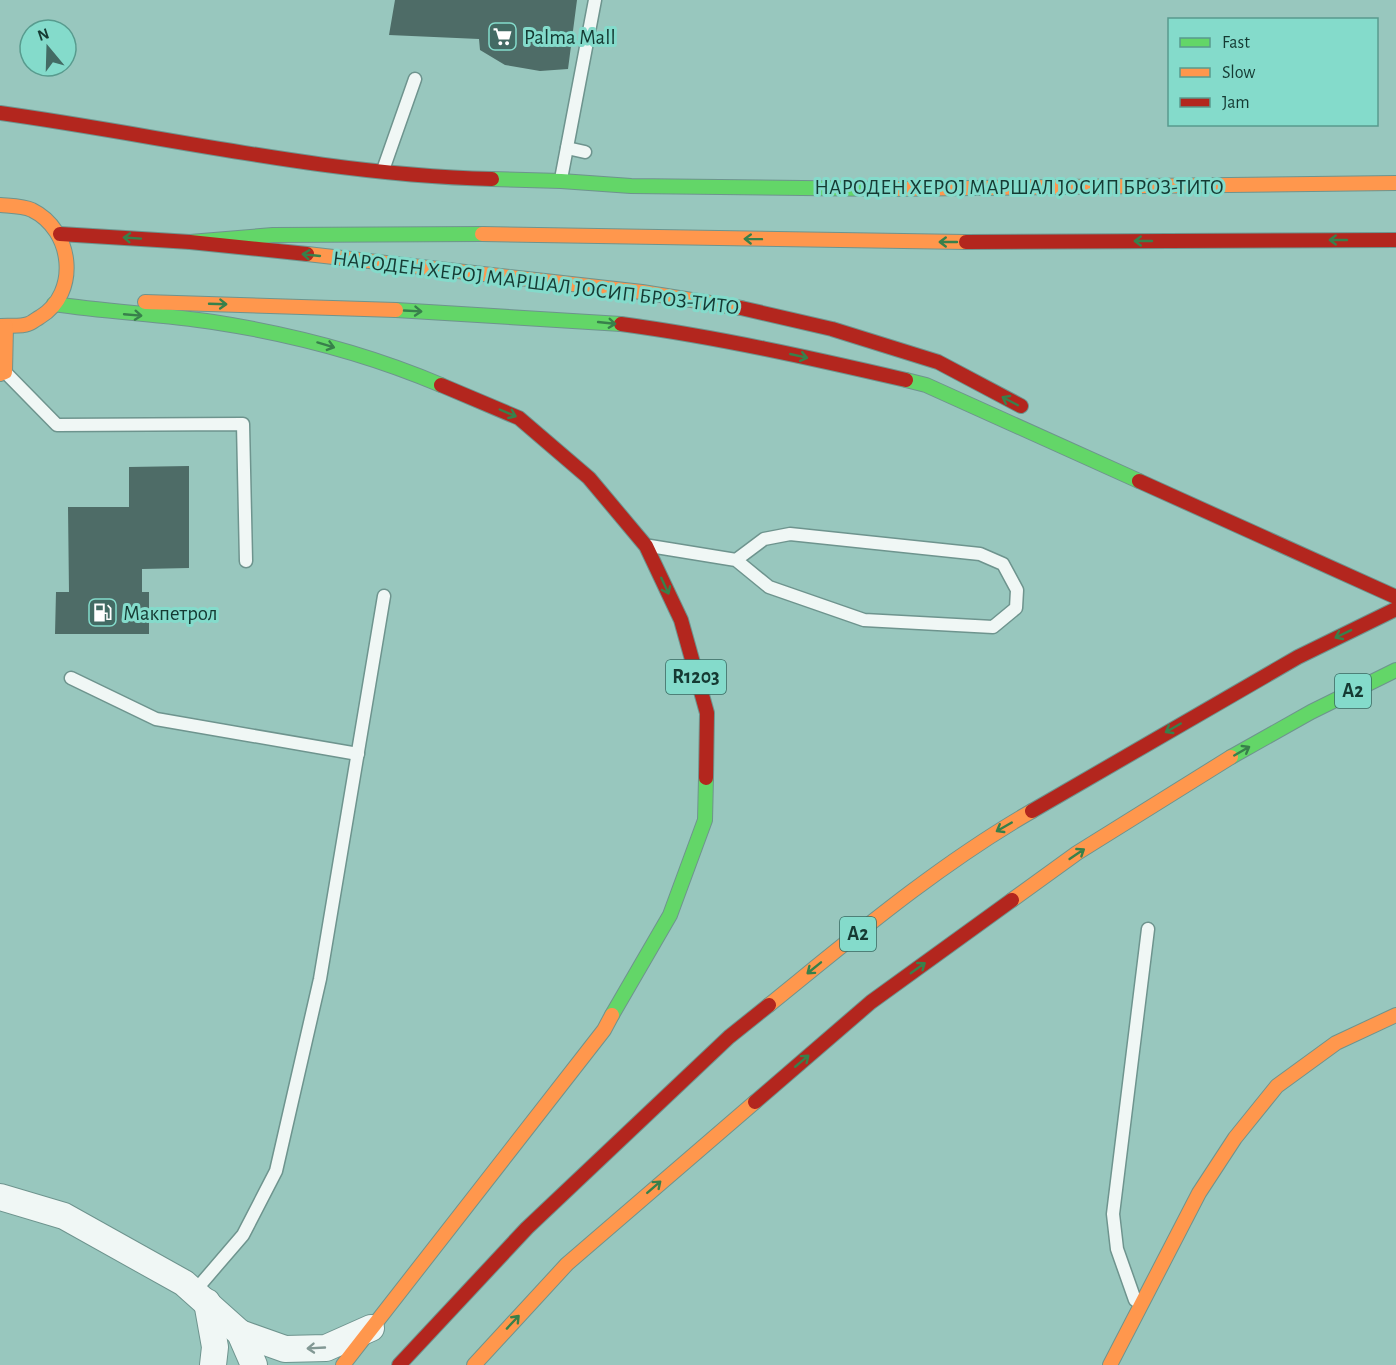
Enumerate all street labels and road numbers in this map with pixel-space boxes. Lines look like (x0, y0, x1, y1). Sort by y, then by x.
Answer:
street label: НАРОДЕН ХЕРОЈ МАРШАЛ ЈОСИП БРОЗ-ТИТО (814, 177, 1224, 198)
street label: НАРОДЕН ХЕРОЈ МАРШАЛ ЈОСИП БРОЗ-ТИТО (331, 248, 741, 318)
road number: R1203 (666, 660, 726, 694)
road number: A2 (1335, 674, 1371, 708)
road number: A2 (840, 917, 876, 951)

